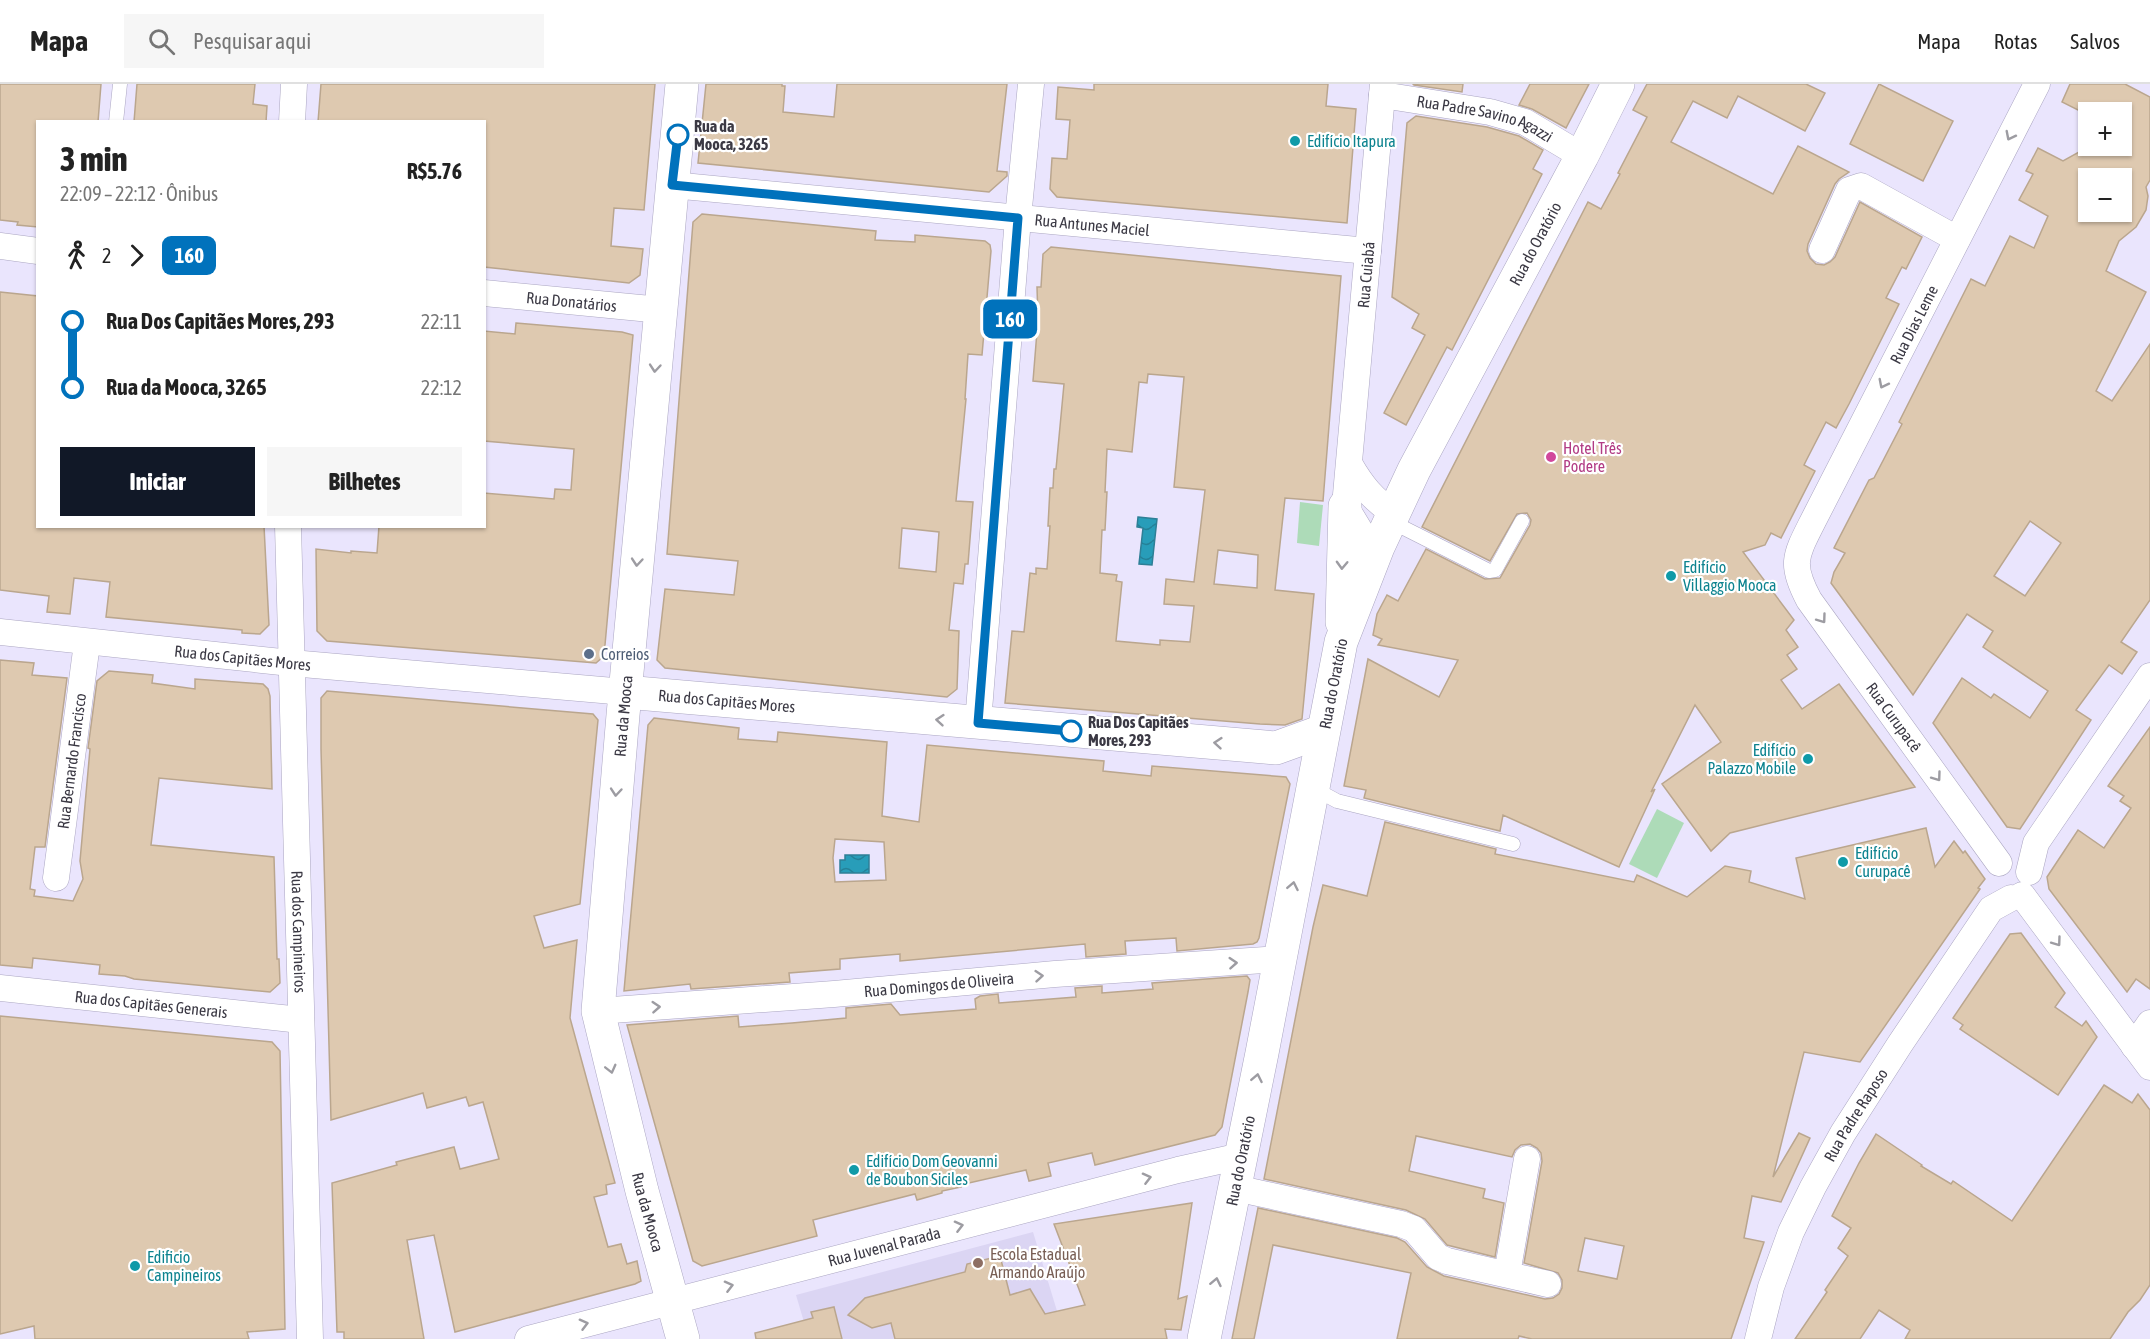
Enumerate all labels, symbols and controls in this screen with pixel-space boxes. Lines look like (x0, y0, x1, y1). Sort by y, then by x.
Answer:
search box (124, 14, 544, 68)
text: Mapa (30, 25, 88, 57)
icon: search (145, 25, 178, 58)
text: Pesquisar aqui (193, 28, 311, 54)
text: Mapa (1917, 29, 1961, 53)
text: Rotas (1994, 29, 2037, 53)
text: Salvos (2070, 29, 2120, 53)
street label: Rua Padre Savino Agazzi (1416, 92, 1556, 146)
map controls (2078, 102, 2132, 222)
button: + (2078, 102, 2132, 156)
place label: Rua da Mooca, 3265 (694, 117, 769, 153)
marker: Rua da Mooca, 3265 (667, 124, 689, 146)
one-way arrow (2006, 130, 2017, 140)
place label: Edifício Itapura (1307, 132, 1396, 151)
marker: Edifício Itapura (1288, 134, 1302, 148)
text: 3 min (60, 140, 127, 178)
text: R$5.76 (407, 158, 462, 184)
button: − (2078, 168, 2132, 222)
text: 22:09 – 22:12 · Ônibus (60, 182, 218, 205)
street label: Rua do Oratório (1505, 199, 1565, 288)
street label: Rua Antunes Maciel (1034, 210, 1151, 239)
icon: walk (60, 239, 93, 272)
icon: forward (120, 239, 153, 272)
street label: Rua Cuiabá (1354, 241, 1378, 309)
text: 160 (174, 243, 204, 267)
text: 2 (102, 244, 111, 267)
street label: Rua Dias Leme (1886, 282, 1941, 367)
street label: Rua Donatários (526, 288, 618, 315)
line badge: 160 (976, 300, 1044, 338)
text: 160 (995, 307, 1025, 331)
text: Rua Dos Capitães Mores, 293 (106, 308, 335, 334)
text: 22:11 (421, 310, 462, 333)
one-way arrow (649, 364, 662, 373)
text: Rua da Mooca, 3265 (106, 374, 267, 400)
text: 22:12 (421, 376, 462, 399)
one-way arrow (1879, 378, 1890, 389)
place label: Hotel Três Podere (1563, 439, 1622, 475)
button: Iniciar (60, 447, 255, 516)
button: Bilhetes (267, 447, 462, 516)
marker: Hotel Três Podere (1544, 450, 1558, 464)
one-way arrow (631, 558, 644, 567)
place label: Edifício Villaggio Mooca (1683, 558, 1776, 595)
one-way arrow (1336, 560, 1349, 569)
marker: Edifício Villaggio Mooca (1664, 569, 1678, 583)
one-way arrow (1815, 613, 1826, 624)
street label: Rua do Oratório (1315, 637, 1351, 730)
street label: Rua dos Capitães Mores (173, 642, 312, 674)
place label: Correios (601, 645, 650, 663)
marker: Correios (582, 647, 596, 661)
street label: Rua da Mooca (610, 675, 636, 757)
street label: Rua Curupacê (1862, 679, 1925, 756)
street label: Rua dos Capitães Mores (657, 686, 796, 716)
street label: Rua Bernardo Francisco (54, 692, 89, 830)
place label: Rua Dos Capitães Mores, 293 (1088, 713, 1189, 749)
one-way arrow (935, 714, 944, 727)
marker: Rua Dos Capitães Mores, 293 (1060, 720, 1082, 742)
one-way arrow (1213, 737, 1222, 750)
place label: Edifício Palazzo Mobile (1707, 741, 1796, 777)
marker: Edifício Palazzo Mobile (1801, 752, 1815, 766)
one-way arrow (1930, 770, 1941, 781)
one-way arrow (610, 788, 623, 797)
place label: Edifício Curupacê (1855, 844, 1911, 881)
marker: Edifício Curupacê (1836, 855, 1850, 869)
street label: Rua dos Campineiros (288, 870, 310, 994)
one-way arrow (1286, 882, 1299, 892)
one-way arrow (2050, 935, 2061, 946)
one-way arrow (1229, 957, 1238, 970)
street label: Rua Domingos de Oliveira (863, 969, 1015, 1000)
one-way arrow (1034, 970, 1043, 983)
street label: Rua dos Capitães Generais (74, 987, 229, 1021)
one-way arrow (652, 1001, 661, 1014)
one-way arrow (604, 1064, 617, 1074)
street label: Rua Padre Raposo (1820, 1065, 1891, 1164)
one-way arrow (1250, 1073, 1263, 1083)
street label: Rua do Oratório (1222, 1114, 1258, 1207)
place label: Edifício Dom Geovanni de Boubon Siciles (866, 1152, 998, 1188)
marker: Edifício Dom Geovanni de Boubon Siciles (847, 1163, 861, 1177)
street label: Rua da Mooca (629, 1170, 667, 1254)
one-way arrow (1142, 1173, 1152, 1185)
one-way arrow (953, 1221, 963, 1234)
street label: Rua Juvenal Parada (826, 1223, 942, 1270)
place label: Escola Estadual Armando Araújo (990, 1245, 1085, 1282)
place label: Edificio Campineiros (147, 1248, 221, 1285)
marker: Escola Estadual Armando Araújo (971, 1256, 985, 1270)
marker: Edificio Campineiros (128, 1259, 142, 1273)
one-way arrow (1208, 1277, 1221, 1287)
one-way arrow (724, 1280, 734, 1293)
one-way arrow (579, 1318, 589, 1331)

